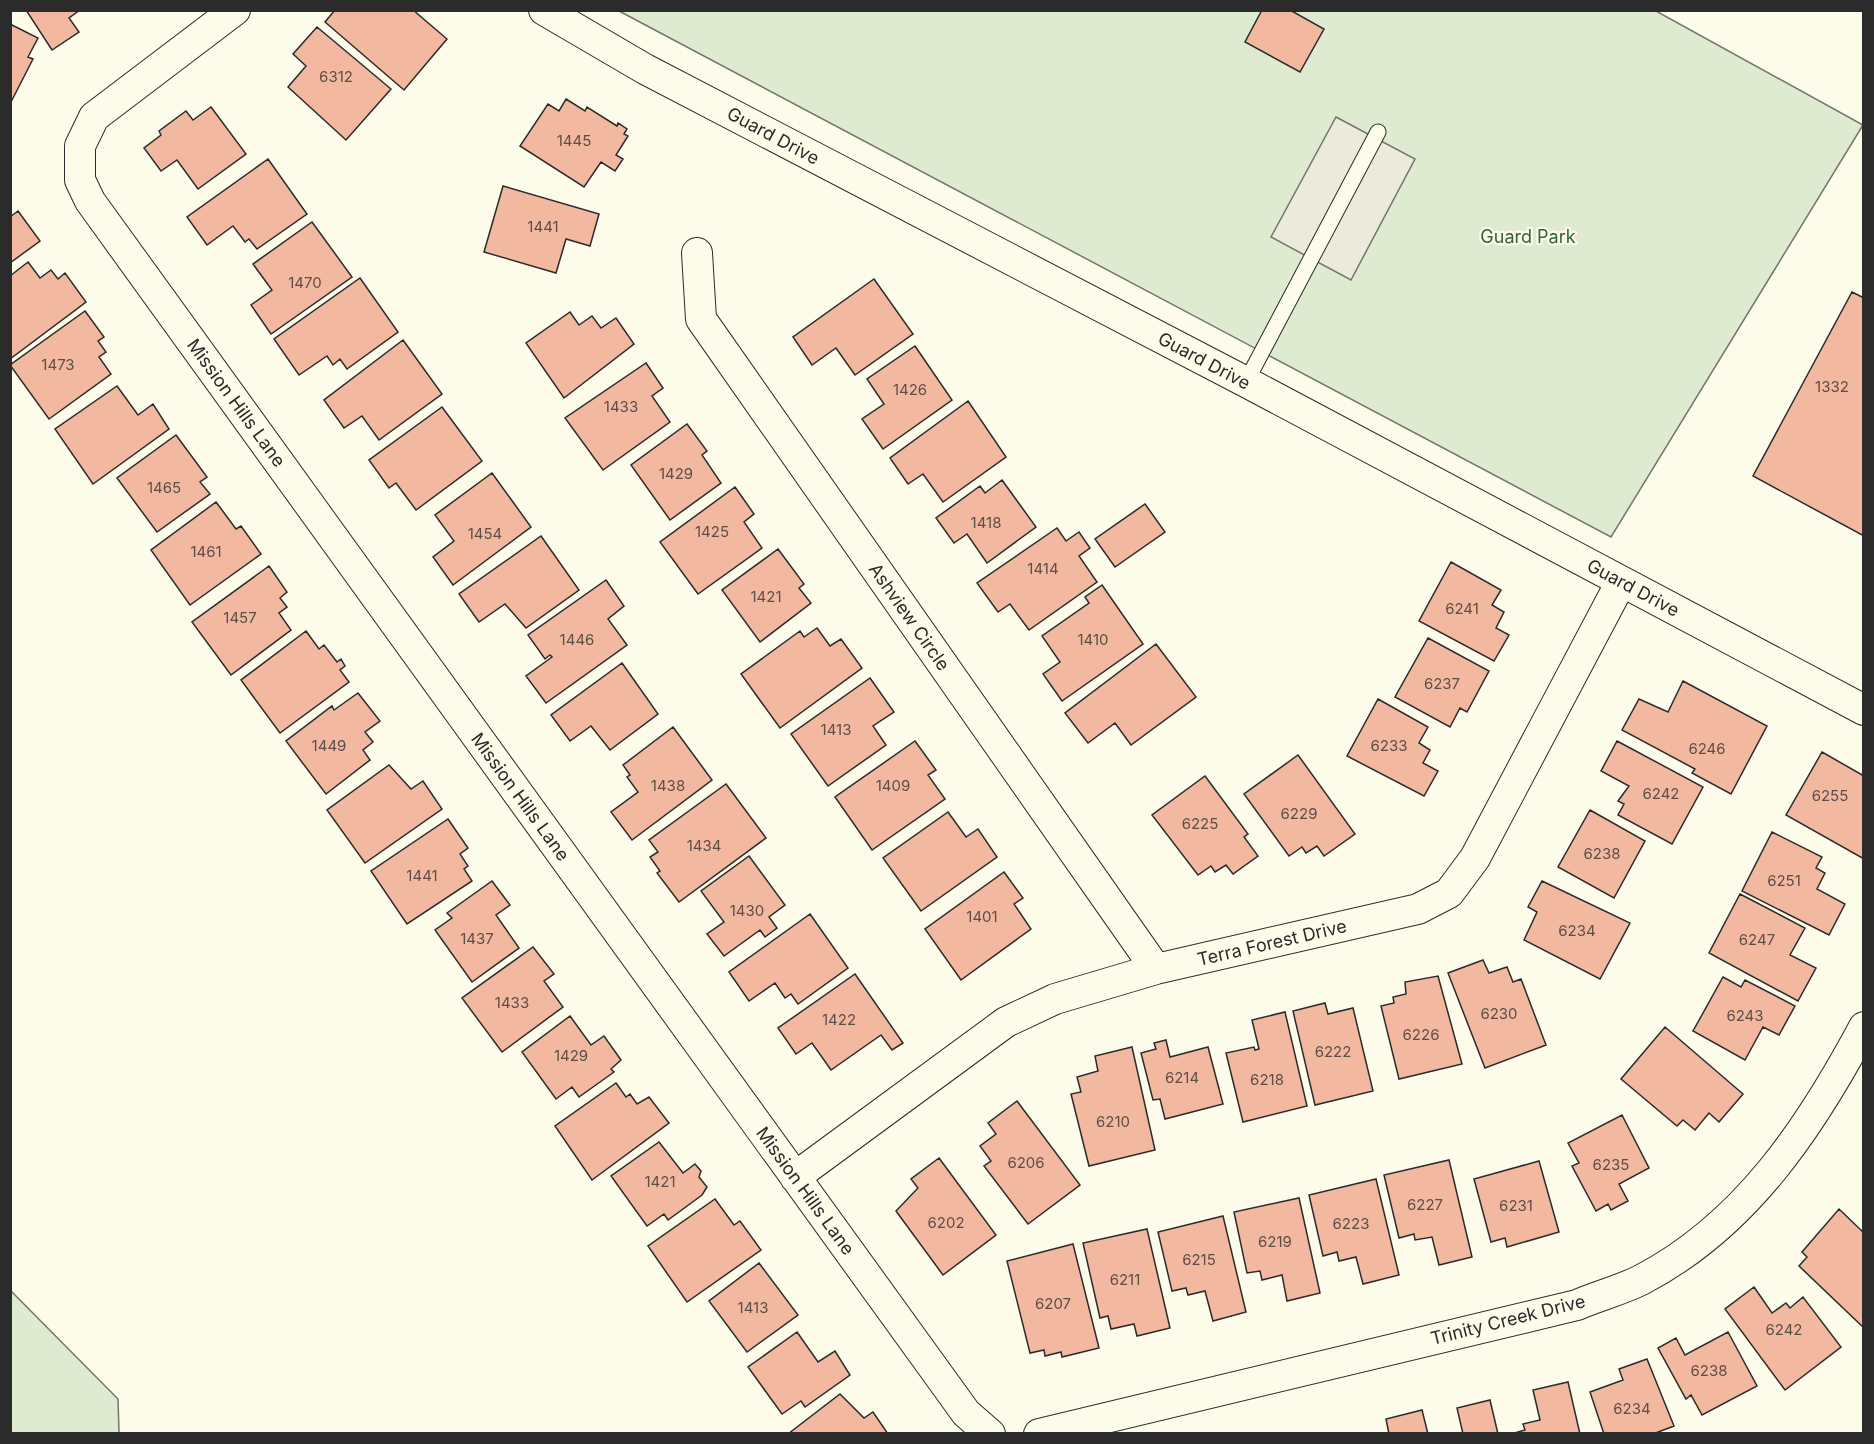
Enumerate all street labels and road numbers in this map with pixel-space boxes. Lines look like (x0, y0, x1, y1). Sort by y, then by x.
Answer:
street label: Guard Drive (724, 102, 823, 169)
street label: Guard Drive (1155, 327, 1254, 394)
street label: Mission Hills Lane (183, 335, 290, 471)
street label: Guard Drive (1584, 554, 1683, 621)
street label: Ashview Circle (865, 559, 954, 674)
street label: Mission Hills Lane (467, 729, 574, 865)
street label: Terra Forest Drive (1195, 915, 1349, 970)
street label: Mission Hills Lane (752, 1123, 859, 1259)
street label: Trinity Creek Drive (1428, 1290, 1587, 1349)

